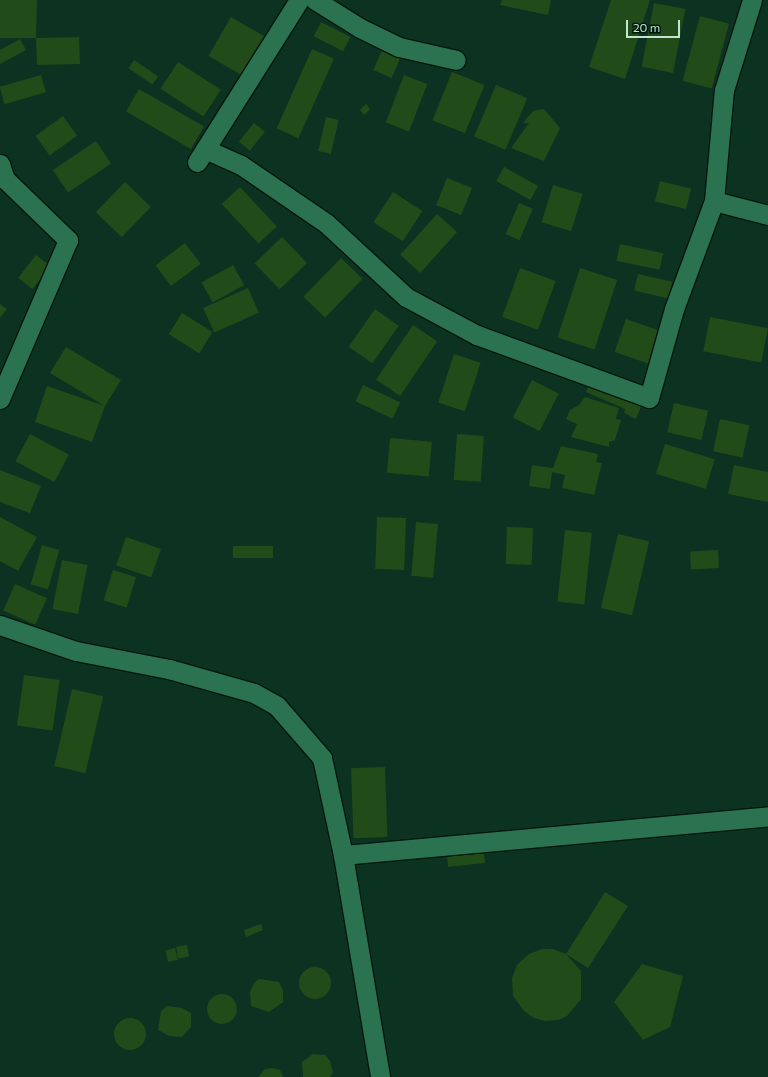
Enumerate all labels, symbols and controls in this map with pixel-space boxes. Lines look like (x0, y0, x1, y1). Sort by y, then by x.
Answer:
scale bar (628, 12, 682, 38)
text: 20 m (633, 20, 660, 34)

